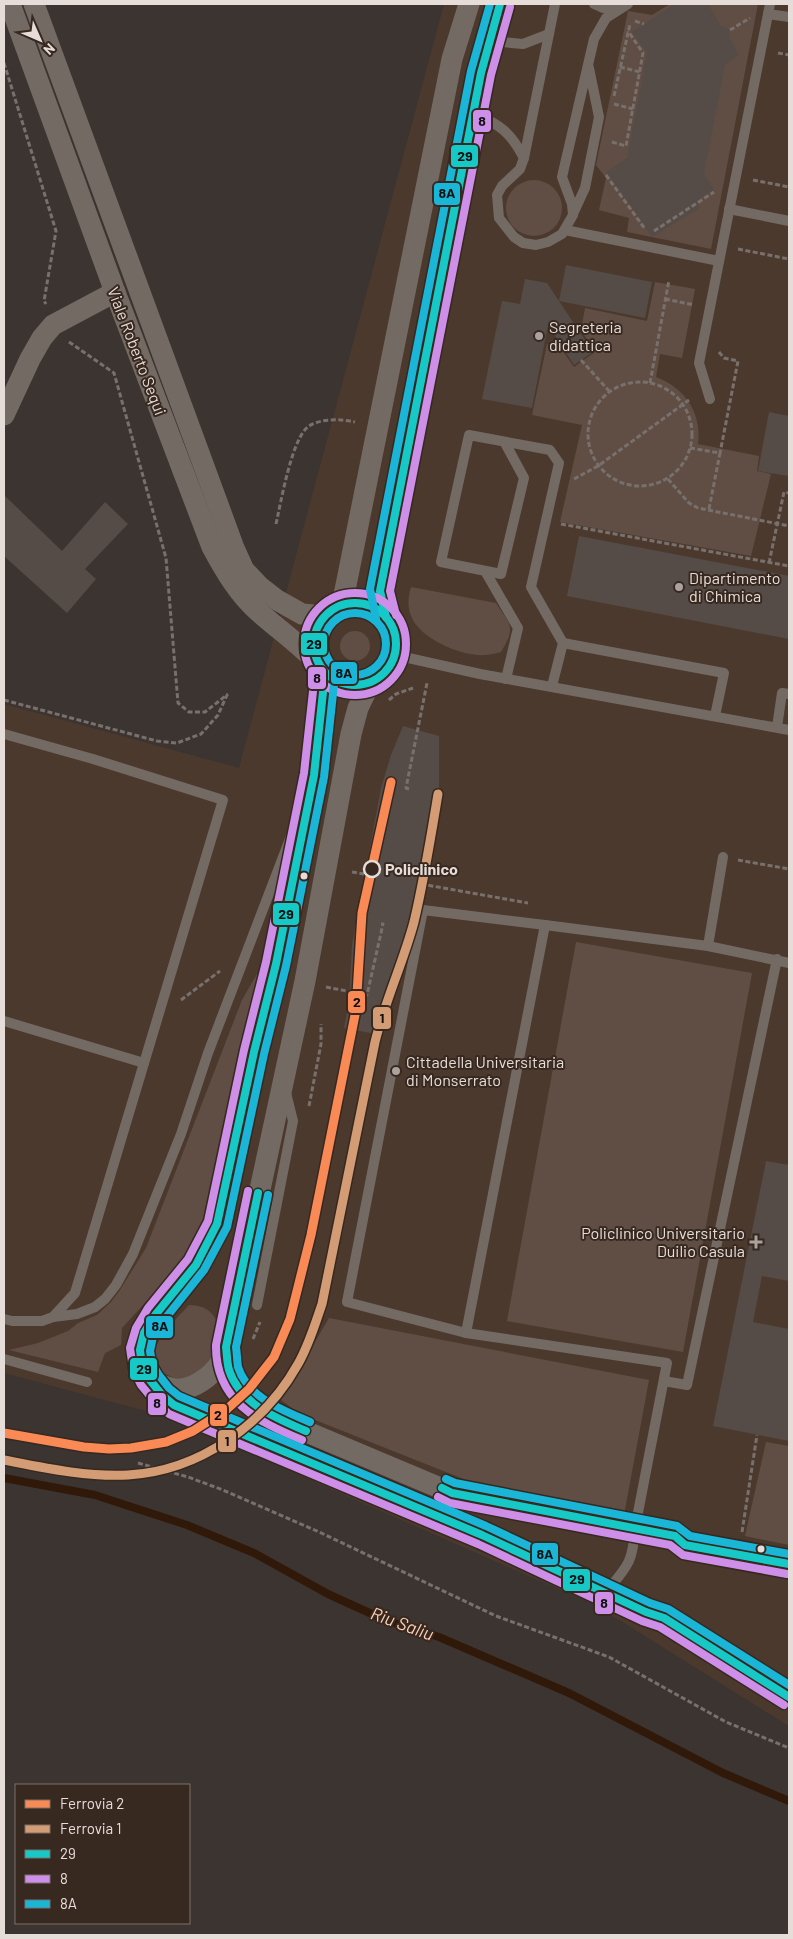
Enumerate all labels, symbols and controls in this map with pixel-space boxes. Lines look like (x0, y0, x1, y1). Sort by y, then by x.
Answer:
north arrow (15, 15, 65, 65)
text: N (40, 40, 59, 59)
line badge: 8 (472, 109, 492, 133)
text: 8 (478, 112, 486, 129)
line badge: 29 (450, 144, 479, 168)
text: 29 (457, 147, 473, 164)
line badge: 8A (433, 182, 461, 206)
text: 8A (439, 184, 456, 201)
street label: Viale Roberto Sequi (104, 284, 171, 418)
place label: Segreteria didattica (549, 317, 622, 354)
marker: Segreteria didattica (533, 330, 545, 342)
place label: Dipartimento di Chimica (689, 568, 781, 605)
marker: Dipartimento di Chimica (673, 581, 685, 593)
line badge: 29 (300, 632, 328, 656)
text: 29 (306, 635, 322, 652)
line badge: 8A (330, 661, 358, 685)
text: 8A (336, 664, 353, 681)
line badge: 8 (307, 666, 327, 690)
text: 8 (313, 669, 321, 686)
place label: Policlinico (385, 859, 458, 878)
marker: Policlinico (363, 860, 381, 878)
unlabelled marker (299, 871, 309, 881)
line badge: 29 (272, 902, 300, 926)
text: 29 (278, 905, 294, 922)
line badge: 2 (347, 990, 366, 1014)
text: 2 (353, 993, 361, 1010)
line badge: 1 (372, 1006, 392, 1030)
text: 1 (380, 1009, 385, 1026)
place label: Cittadella Universitaria di Monserrato (406, 1052, 564, 1089)
marker: Cittadella Universitaria di Monserrato (390, 1065, 402, 1077)
place label: Policlinico Universitario Duilio Casula (581, 1223, 745, 1260)
marker: Policlinico Universitario Duilio Casula (749, 1235, 763, 1249)
line badge: 8A (145, 1315, 174, 1339)
text: 8A (152, 1317, 169, 1334)
line badge: 29 (129, 1357, 158, 1381)
text: 29 (136, 1360, 152, 1377)
line badge: 8 (147, 1392, 167, 1416)
text: 8 (153, 1394, 161, 1411)
line badge: 2 (209, 1403, 228, 1427)
text: 2 (214, 1406, 222, 1423)
line badge: 1 (217, 1429, 237, 1453)
text: 1 (225, 1432, 230, 1449)
line badge: 8A (531, 1542, 559, 1566)
unlabelled marker (756, 1544, 766, 1554)
text: 8A (537, 1545, 554, 1562)
line badge: 29 (562, 1568, 591, 1592)
text: 29 (569, 1570, 585, 1587)
line badge: 8 (594, 1591, 614, 1615)
text: 8 (600, 1594, 608, 1611)
water label: Riu Saliu (368, 1602, 437, 1645)
legend (15, 1784, 190, 1924)
text: Ferrovia 2 (60, 1794, 124, 1812)
text: Ferrovia 1 (60, 1819, 122, 1837)
text: 29 (60, 1844, 76, 1862)
text: 8 (60, 1869, 68, 1887)
text: 8A (60, 1894, 77, 1912)

